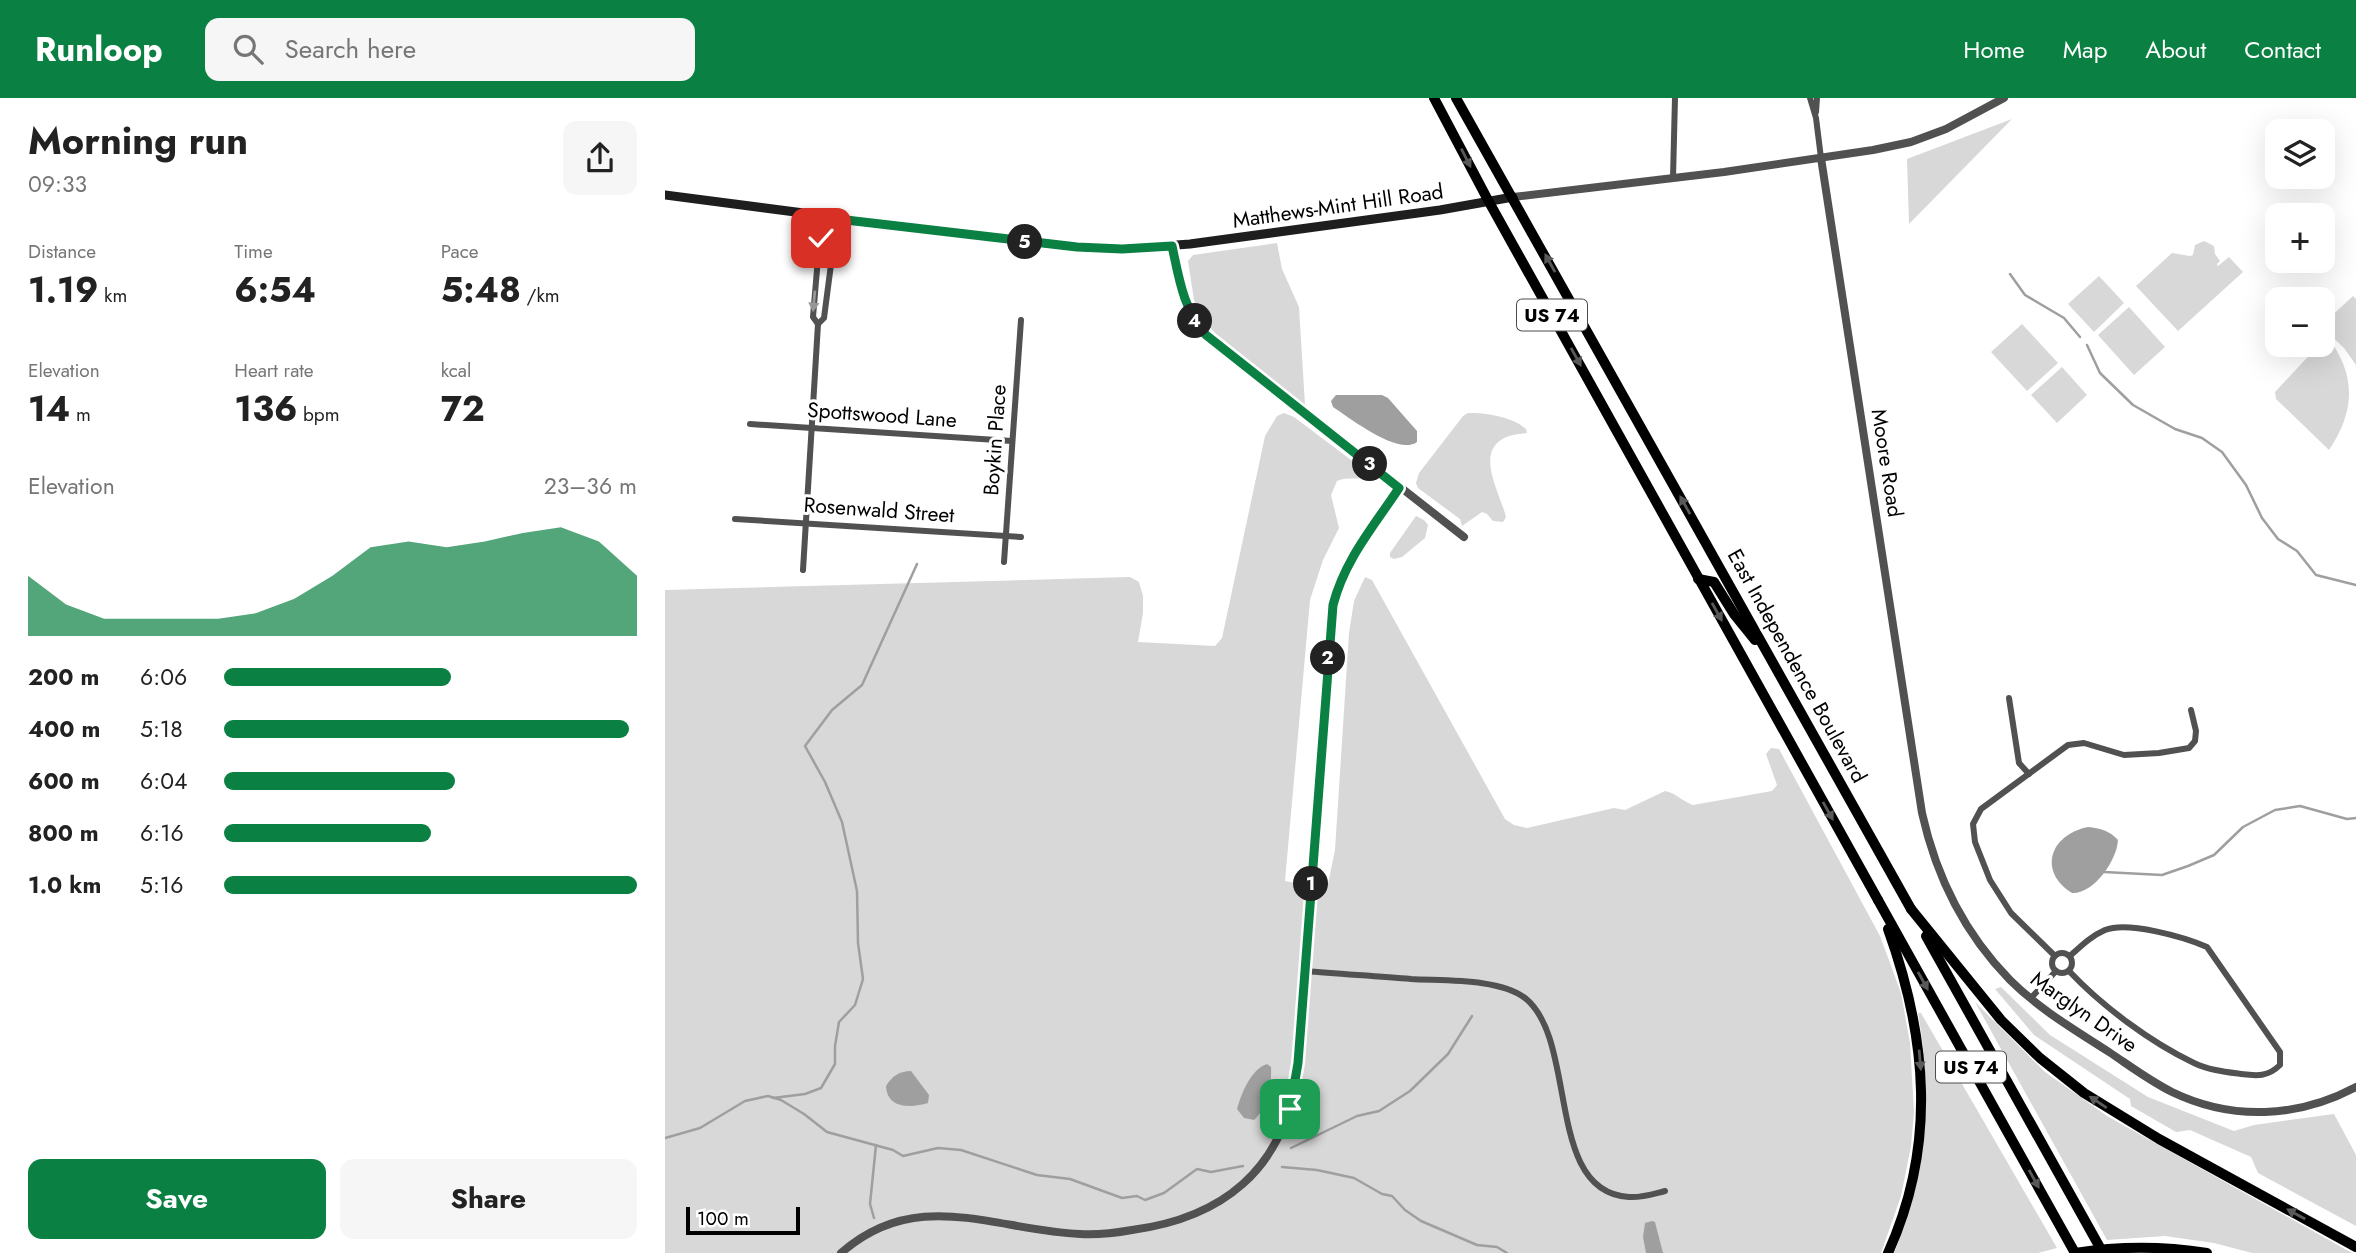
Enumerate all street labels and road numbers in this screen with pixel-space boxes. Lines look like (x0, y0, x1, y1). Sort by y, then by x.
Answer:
street label: Matthews-Mint Hill Road (1231, 176, 1445, 236)
road number: US 74 (1517, 300, 1587, 330)
street label: Boykin Place (976, 383, 1014, 497)
street label: Spottswood Lane (806, 395, 958, 435)
street label: Moore Road (1864, 407, 1910, 519)
street label: Rosenwald Street (803, 490, 955, 530)
street label: East Independence Boulevard (1720, 544, 1874, 788)
street label: Marglyn Drive (2025, 964, 2144, 1060)
road number: US 74 (1936, 1051, 2006, 1082)

